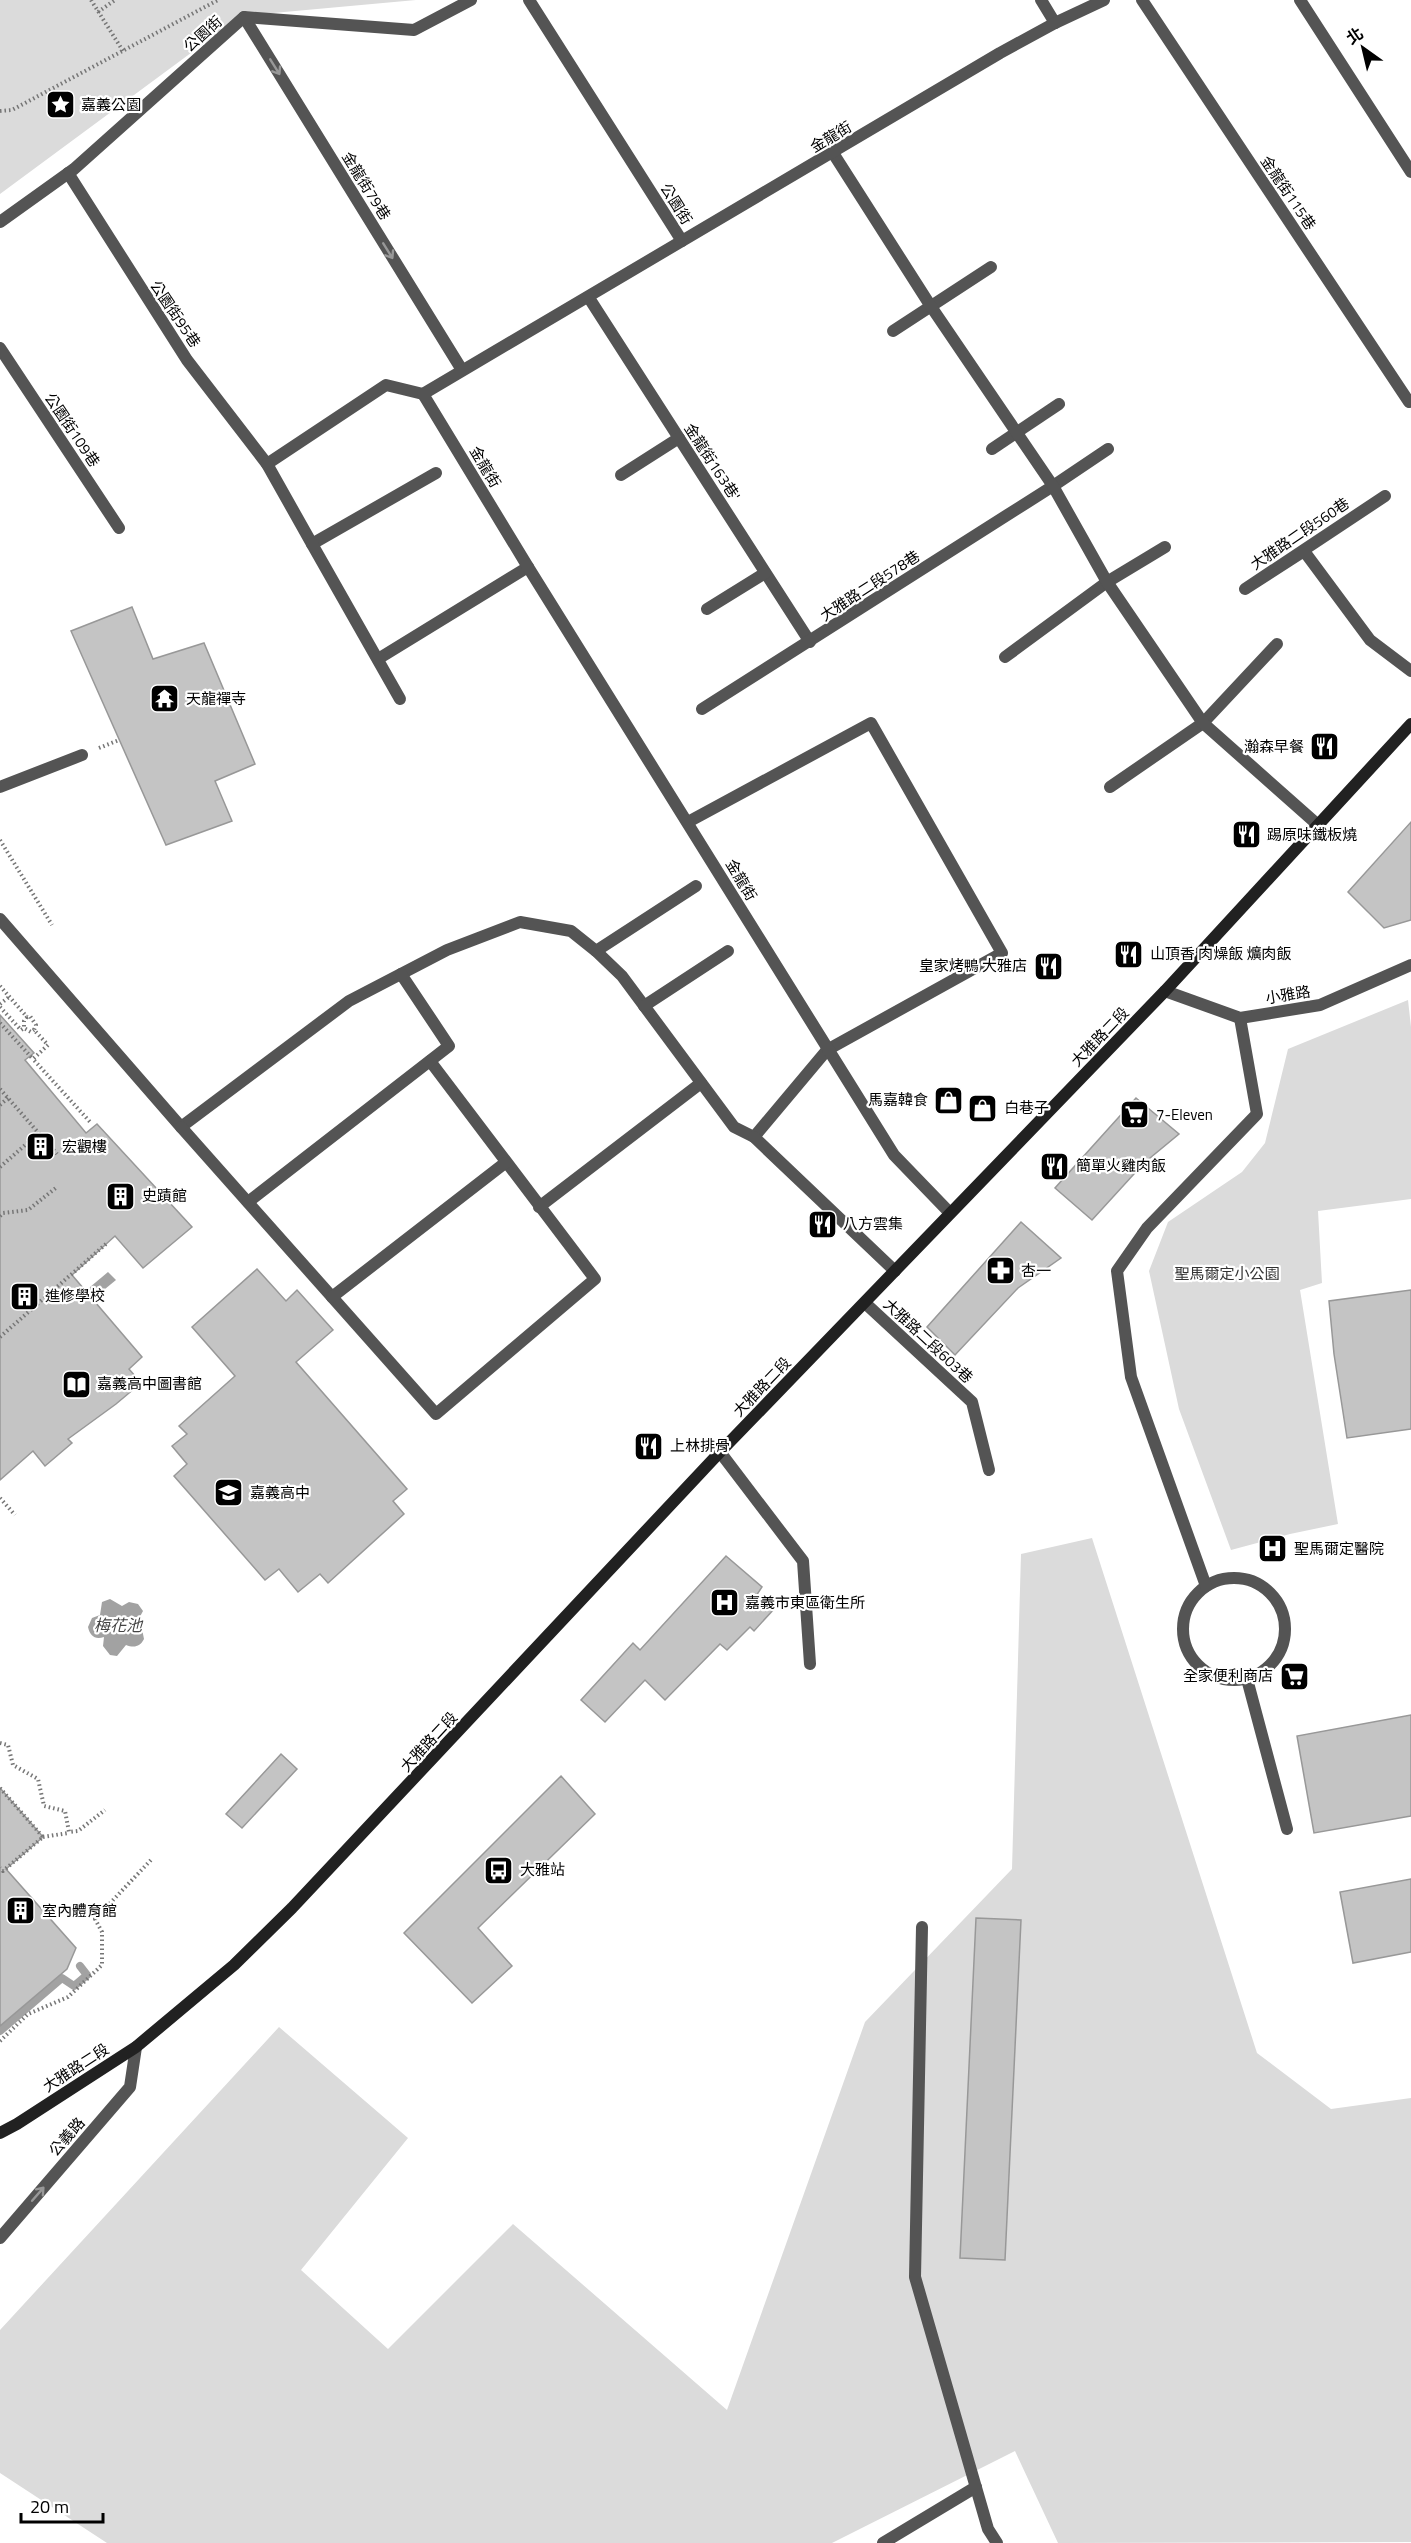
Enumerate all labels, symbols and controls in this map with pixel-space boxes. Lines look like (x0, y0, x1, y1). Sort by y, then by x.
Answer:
street label: 公園街 (178, 10, 227, 57)
north arrow (1333, 18, 1393, 78)
text: 北 (1341, 21, 1368, 50)
one-way arrow (269, 58, 281, 75)
place icon: 嘉義公園 (44, 89, 76, 121)
place label: 嘉義公園 (81, 93, 141, 116)
street label: 金龍街 (806, 115, 856, 158)
street label: 金龍街79巷 (336, 147, 397, 224)
street label: 金龍街115巷 (1255, 151, 1322, 234)
street label: 公園街 (655, 179, 698, 229)
one-way arrow (382, 242, 395, 259)
street label: 公園街95巷 (144, 275, 206, 352)
street label: 公園街109巷 (39, 388, 106, 471)
street label: 金龍街163巷' (679, 418, 746, 505)
street label: 金龍街 (464, 442, 507, 492)
street label: 大雅路二段560巷 (1246, 492, 1354, 575)
street label: 大雅路二段578巷 (815, 545, 924, 627)
temple icon: 天龍禪寺 (149, 683, 181, 715)
place label: 天龍禪寺 (186, 687, 246, 710)
restaurant icon: 瀚森早餐 (1309, 731, 1341, 763)
place label: 瀚森早餐 (1244, 735, 1304, 758)
restaurant icon: 踢原味鐵板燒 (1230, 819, 1262, 851)
place label: 踢原味鐵板燒 (1267, 823, 1357, 846)
street label: 金龍街 (720, 855, 763, 905)
restaurant icon: 山頂香 肉燥飯 爌肉飯 (1113, 938, 1145, 970)
place label: 山頂香 肉燥飯 爌肉飯 (1150, 942, 1292, 965)
restaurant icon: 皇家烤鴨 大雅店 (1032, 950, 1064, 982)
place label: 皇家烤鴨 大雅店 (919, 954, 1027, 977)
street label: 小雅路 (1264, 980, 1312, 1009)
street label: 大雅路二段 (1065, 1002, 1134, 1072)
shop icon: 馬嘉韓食 (933, 1084, 965, 1116)
place label: 馬嘉韓食 (868, 1088, 928, 1111)
shop icon: 白巷子 (967, 1092, 999, 1124)
place label: 白巷子 (1004, 1096, 1049, 1119)
supermarket icon: 7-Eleven (1119, 1099, 1151, 1131)
place label: 7-Eleven (1156, 1103, 1213, 1126)
building icon: 宏觀樓 (25, 1131, 57, 1163)
place label: 宏觀樓 (62, 1135, 107, 1158)
restaurant icon: 簡單火雞肉飯 (1039, 1150, 1071, 1182)
place label: 簡單火雞肉飯 (1076, 1154, 1166, 1177)
building icon: 史蹟館 (105, 1180, 137, 1212)
place label: 史蹟館 (142, 1184, 187, 1207)
restaurant icon: 八方雲集 (806, 1208, 838, 1240)
place label: 八方雲集 (843, 1212, 903, 1235)
pharmacy icon: 杏一 (984, 1255, 1016, 1287)
place label: 杏一 (1021, 1259, 1051, 1282)
park label: 聖馬爾定小公園 (1174, 1262, 1280, 1285)
building icon: 進修學校 (8, 1280, 40, 1312)
place label: 進修學校 (45, 1284, 105, 1307)
street label: 大雅路二段603巷 (878, 1293, 978, 1388)
street label: 大雅路二段 (727, 1352, 796, 1422)
library icon: 嘉義高中圖書館 (60, 1368, 92, 1400)
place label: 嘉義高中圖書館 (97, 1372, 202, 1395)
restaurant icon: 上林排骨 (633, 1430, 665, 1462)
place label: 上林排骨 (670, 1434, 730, 1457)
school or university icon: 嘉義高中 (213, 1477, 245, 1509)
place label: 嘉義高中 (250, 1481, 310, 1504)
hospital icon: 聖馬爾定醫院 (1257, 1533, 1289, 1565)
place label: 聖馬爾定醫院 (1294, 1537, 1384, 1560)
hospital icon: 嘉義市東區衛生所 (708, 1587, 740, 1619)
place label: 嘉義市東區衛生所 (745, 1591, 865, 1614)
water label: 梅花池 (94, 1613, 144, 1637)
supermarket icon: 全家便利商店 (1278, 1660, 1310, 1692)
place label: 全家便利商店 (1183, 1664, 1273, 1687)
street label: 大雅路二段 (395, 1706, 463, 1777)
bus stop icon: 大雅站 (483, 1854, 515, 1886)
place label: 大雅站 (520, 1858, 565, 1881)
building icon: 室內體育館 (5, 1895, 37, 1927)
place label: 室內體育館 (42, 1899, 117, 1922)
street label: 大雅路二段 (38, 2038, 113, 2098)
street label: 公義路 (43, 2112, 90, 2161)
one-way arrow (31, 2187, 45, 2202)
scale bar (21, 2486, 104, 2524)
text: 20 m (30, 2493, 69, 2520)

